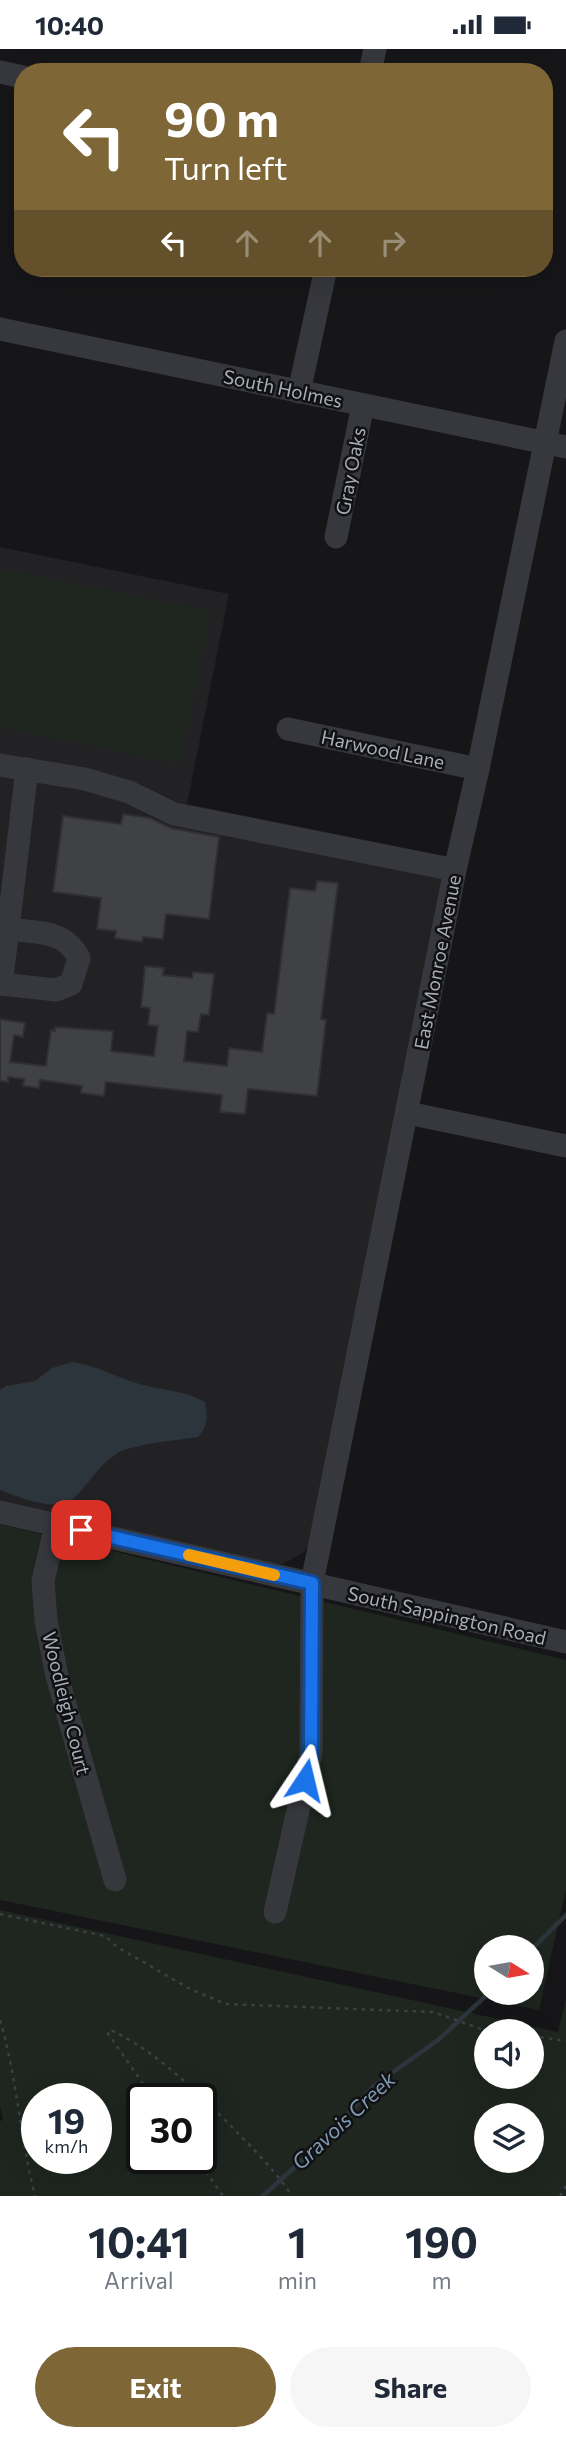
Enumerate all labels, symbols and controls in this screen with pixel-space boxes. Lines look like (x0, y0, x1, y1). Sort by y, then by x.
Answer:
text: 10:40 (35, 9, 104, 40)
text: 90 m (164, 87, 279, 147)
icon: left (49, 91, 140, 182)
text: Turn left (164, 147, 288, 187)
icon: left (155, 224, 193, 262)
icon: ahead (228, 224, 266, 262)
icon: ahead (301, 224, 339, 262)
icon: right (374, 224, 412, 262)
street label: South Holmes (221, 364, 345, 412)
street label: Gray Oaks (330, 425, 370, 517)
street label: Harwood Lane (319, 725, 447, 773)
street label: East Monroe Avenue (409, 873, 465, 1051)
pin (51, 1500, 111, 1560)
icon: arrive (62, 1511, 100, 1549)
street label: South Sappington Road (346, 1581, 548, 1649)
street label: Woodleigh Court (38, 1629, 96, 1777)
position arrow (268, 1743, 342, 1817)
north arrow (474, 1935, 544, 2005)
map controls (474, 1935, 544, 2173)
button: sound (474, 2019, 544, 2089)
water label: Gravois Creek (286, 2065, 400, 2174)
speed limit sign: 30 (126, 2083, 217, 2174)
text: 19 (48, 2098, 85, 2141)
button: layers (474, 2103, 544, 2173)
text: km/h (45, 2135, 88, 2157)
text: 10:41 (88, 2215, 190, 2267)
text: 1 (288, 2215, 307, 2267)
text: 190 (405, 2215, 478, 2267)
text: Arrival (104, 2266, 174, 2294)
text: min (278, 2266, 317, 2294)
text: m (431, 2266, 452, 2294)
button: Exit (35, 2347, 276, 2427)
button: Share (290, 2347, 531, 2427)

